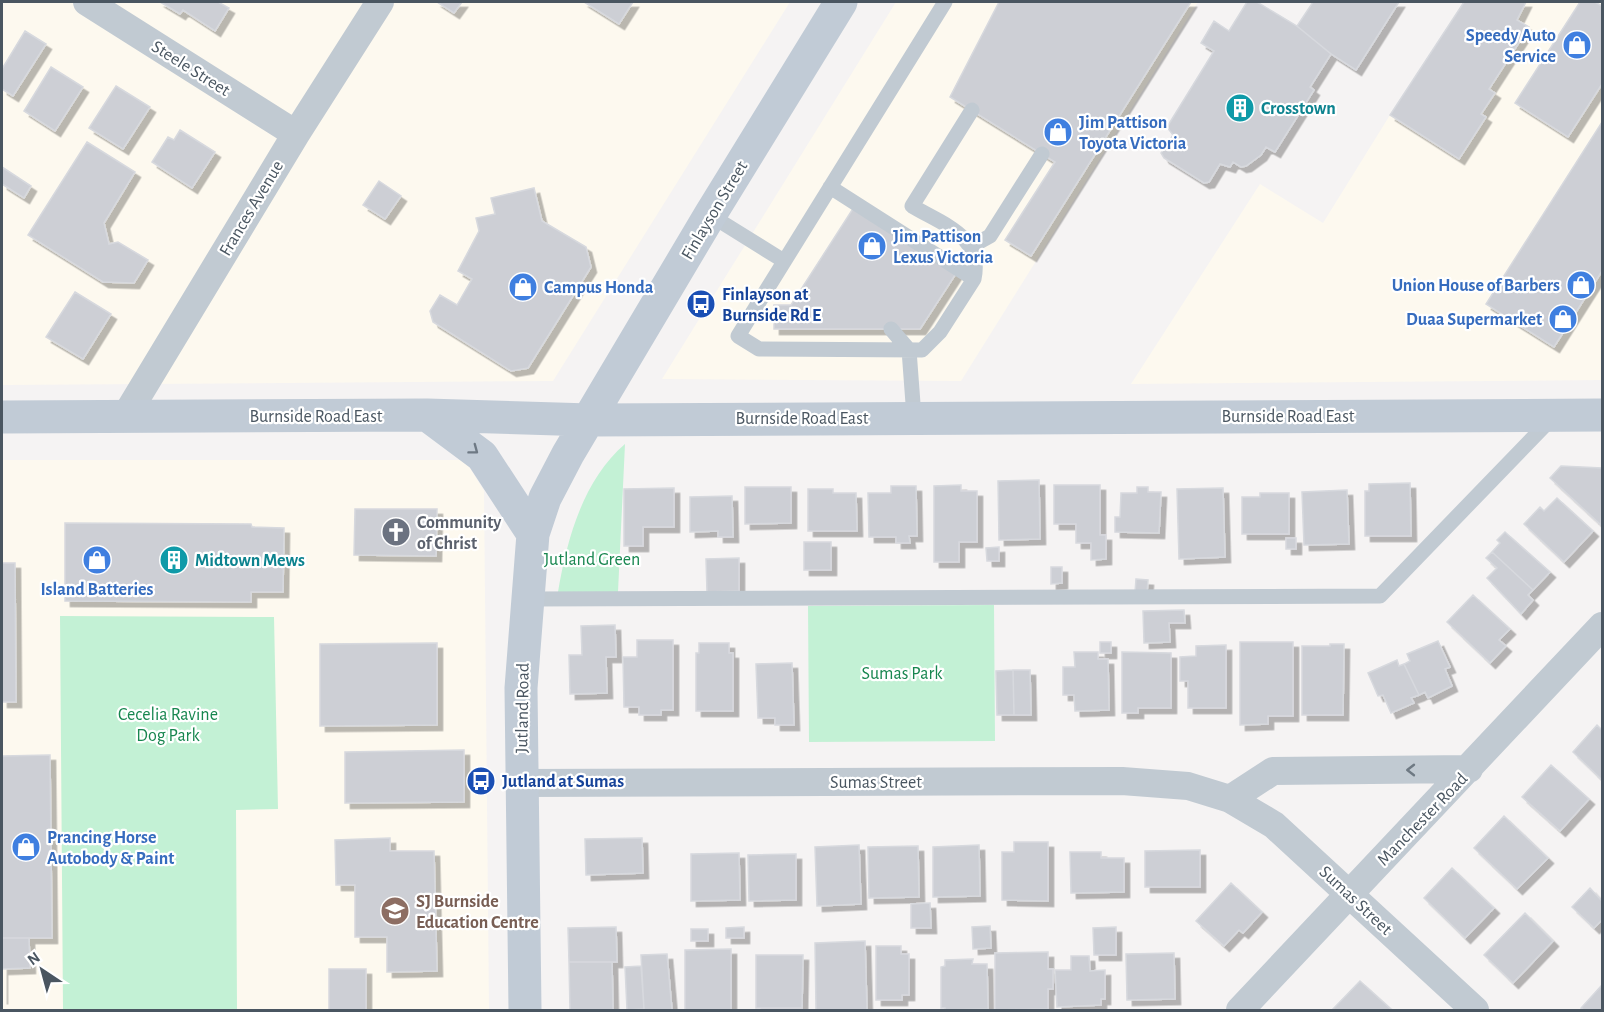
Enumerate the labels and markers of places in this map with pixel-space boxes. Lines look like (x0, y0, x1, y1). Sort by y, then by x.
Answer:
place label: Speedy Auto Service (1466, 27, 1556, 66)
shop icon: Speedy Auto Service (1561, 29, 1593, 61)
building icon: Crosstown (1224, 92, 1256, 124)
place label: Crosstown (1261, 100, 1336, 118)
place label: Jim Pattison Toyota Victoria (1079, 114, 1187, 153)
shop icon: Jim Pattison Toyota Victoria (1042, 116, 1074, 148)
place label: Jim Pattison Lexus Victoria (893, 228, 993, 267)
shop icon: Jim Pattison Lexus Victoria (856, 230, 888, 262)
shop icon: Union House of Barbers (1565, 269, 1597, 301)
shop icon: Campus Honda (507, 271, 539, 303)
place label: Union House of Barbers (1392, 277, 1560, 295)
place label: Campus Honda (544, 279, 654, 297)
place label: Finlayson at Burnside Rd E (722, 286, 821, 325)
bus stop icon: Finlayson at Burnside Rd E (685, 288, 717, 320)
shop icon: Duaa Supermarket (1547, 303, 1579, 335)
place label: Duaa Supermarket (1406, 311, 1542, 329)
place label: Community of Christ (417, 514, 502, 553)
church icon: Community of Christ (380, 516, 412, 548)
shop icon: Island Batteries (81, 544, 113, 576)
building icon: Midtown Mews (158, 544, 190, 576)
place label: Midtown Mews (195, 552, 305, 570)
place label: Island Batteries (40, 581, 154, 599)
bus stop icon: Jutland at Sumas (465, 765, 497, 797)
place label: Jutland at Sumas (502, 773, 624, 791)
place label: Prancing Horse Autobody & Paint (47, 829, 174, 868)
shop icon: Prancing Horse Autobody & Paint (10, 831, 42, 863)
place label: SJ Burnside Education Centre (416, 893, 539, 932)
school or university icon: SJ Burnside Education Centre (379, 895, 411, 927)

